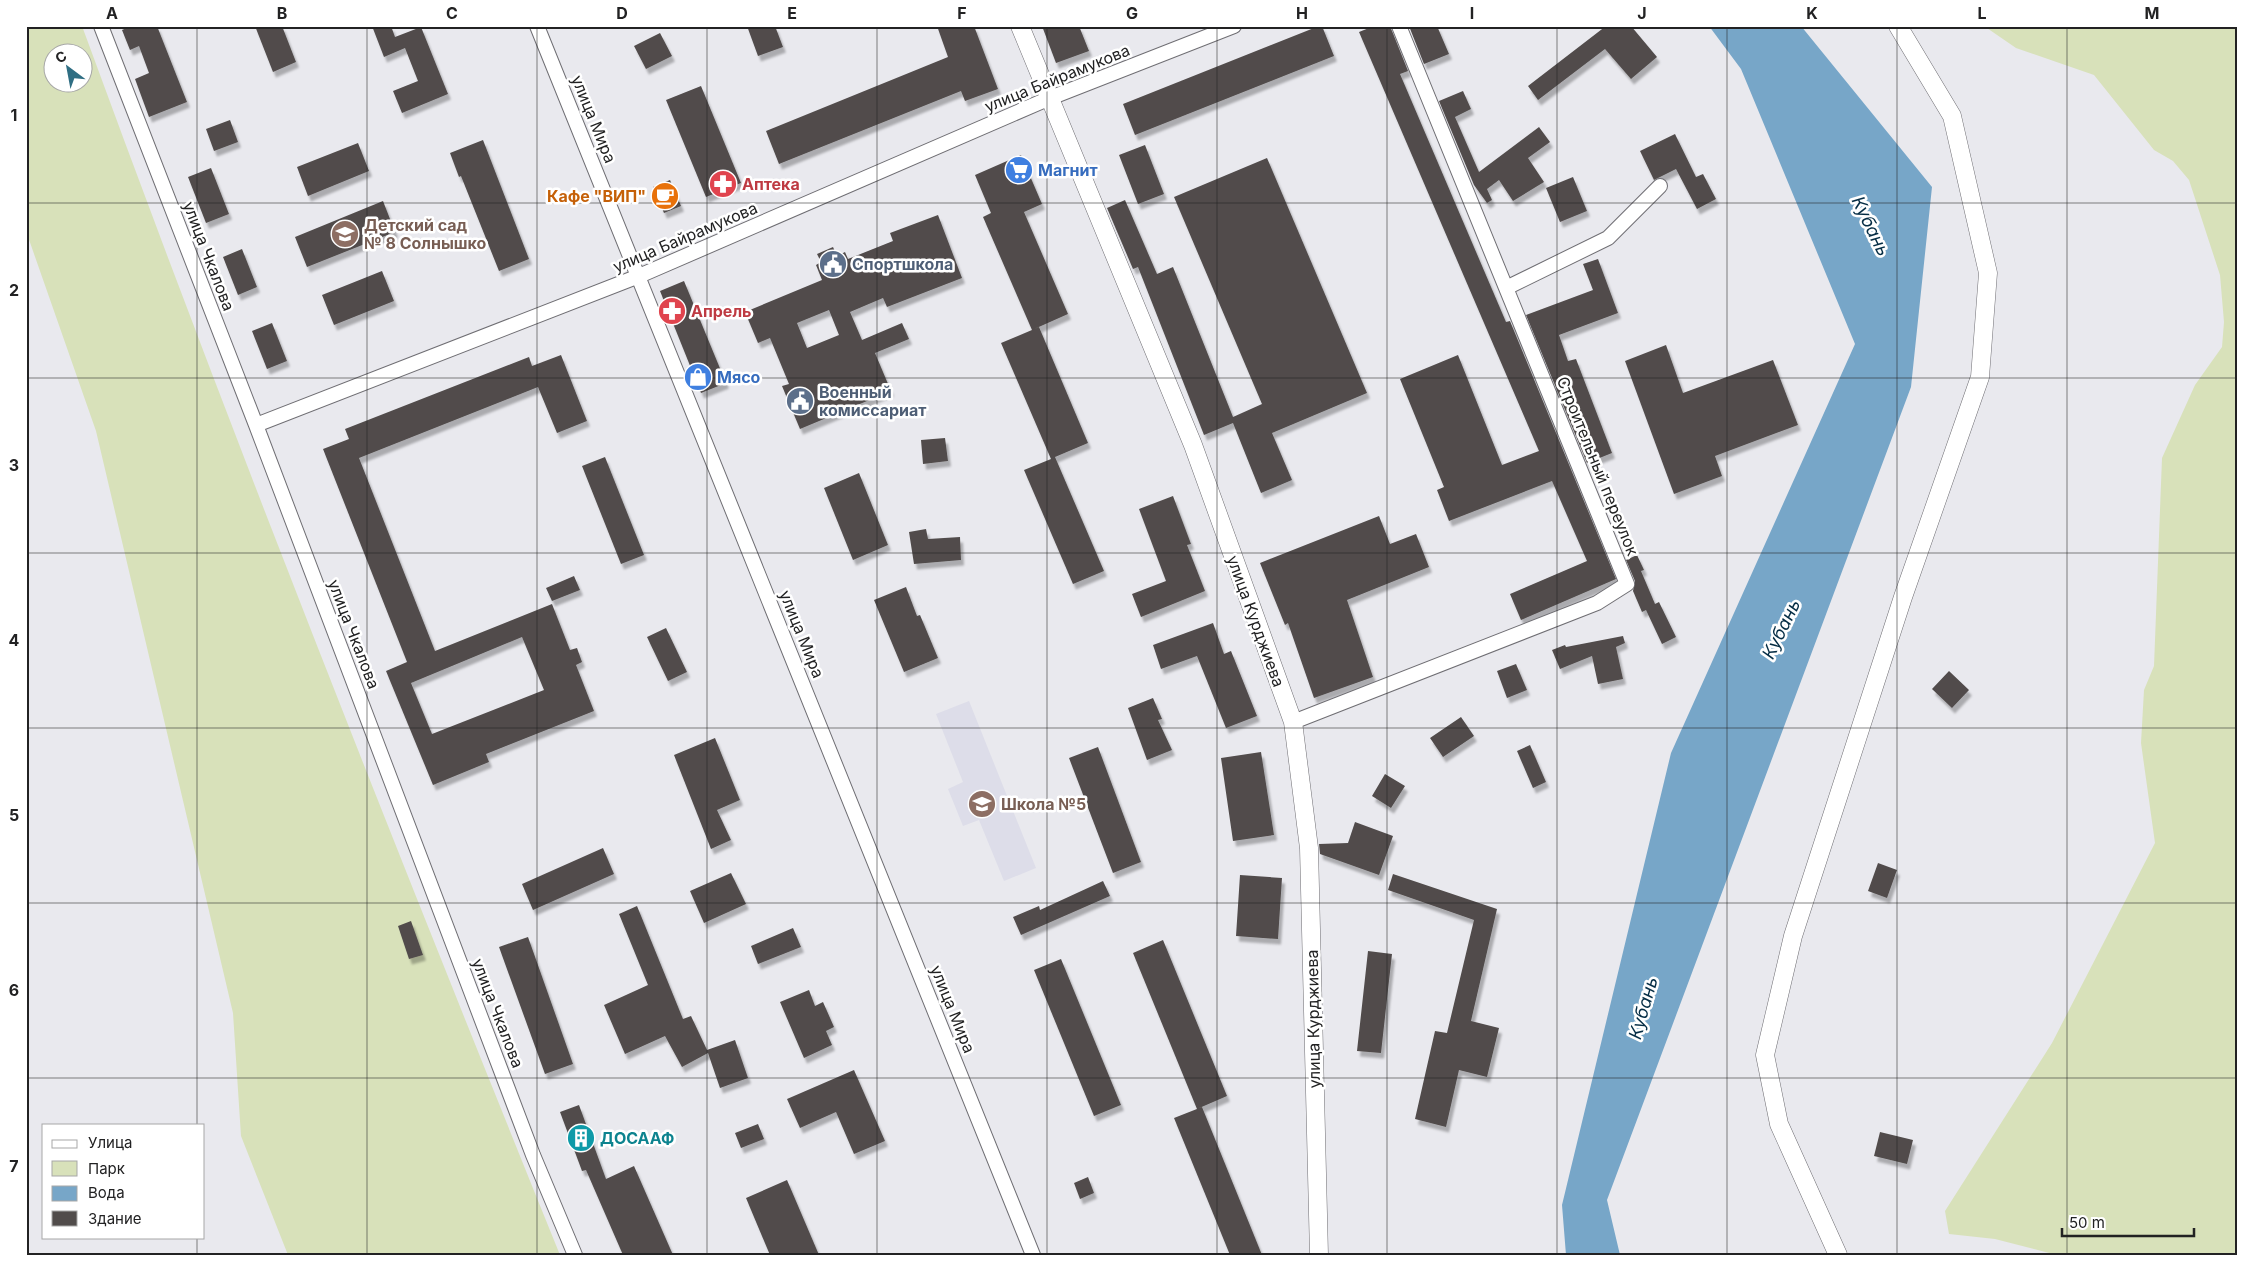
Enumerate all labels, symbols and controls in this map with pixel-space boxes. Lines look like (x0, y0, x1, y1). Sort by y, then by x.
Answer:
text: A (106, 3, 118, 23)
text: B (277, 3, 287, 23)
text: C (446, 3, 458, 23)
text: D (616, 3, 628, 23)
text: E (787, 3, 797, 23)
text: F (957, 3, 967, 23)
text: G (1126, 3, 1138, 23)
text: H (1296, 3, 1308, 23)
text: I (1470, 3, 1474, 23)
text: J (1637, 3, 1647, 23)
text: K (1806, 3, 1818, 23)
text: L (1977, 3, 1987, 23)
text: M (2145, 3, 2159, 23)
street label: улица Байрамукова (981, 40, 1133, 116)
north arrow (42, 42, 92, 92)
text: С (52, 47, 70, 67)
street label: улица Мира (567, 72, 621, 166)
text: 1 (11, 105, 17, 125)
supermarket icon: Магнит (1004, 155, 1034, 185)
place label: Магнит (1038, 160, 1098, 180)
pharmacy icon: Аптека (708, 169, 738, 199)
place label: Аптека (742, 174, 800, 194)
cafe icon: Кафе "ВИП" (650, 181, 680, 211)
place label: Кафе "ВИП" (547, 186, 646, 206)
water label: Кубань (1848, 193, 1894, 259)
street label: улица Чкалова (179, 198, 239, 314)
street label: улица Байрамукова (610, 198, 760, 276)
place label: Детский сад № 8 Солнышко (364, 215, 487, 253)
school or university icon: Детский сад № 8 Солнышко (330, 219, 360, 249)
public building icon: Спортшкола (818, 249, 848, 279)
place label: Спортшкола (852, 254, 953, 274)
text: 2 (9, 280, 19, 300)
pharmacy icon: Апрель (657, 296, 687, 326)
place label: Апрель (691, 301, 751, 321)
shop icon: Мясо (683, 362, 713, 392)
place label: Мясо (717, 367, 761, 387)
street label: Строительный переулок (1553, 374, 1643, 559)
place label: Военный комиссариат (819, 382, 927, 420)
public building icon: Военный комиссариат (785, 386, 815, 416)
text: 3 (9, 455, 19, 475)
street label: улица Курджиева (1223, 552, 1289, 690)
street label: улица Чкалова (324, 576, 384, 692)
street label: улица Мира (775, 587, 829, 681)
water label: Кубань (1758, 596, 1804, 662)
text: 4 (9, 630, 20, 650)
school or university icon: Школа №5 (967, 789, 997, 819)
place label: Школа №5 (1001, 794, 1086, 814)
text: 5 (9, 805, 19, 825)
street label: улица Курджиева (1302, 949, 1324, 1089)
street label: улица Чкалова (468, 955, 528, 1071)
street label: улица Мира (926, 962, 980, 1056)
water label: Кубань (1624, 974, 1662, 1042)
text: 6 (9, 980, 19, 1000)
building icon: ДОСААФ (566, 1123, 596, 1153)
legend (42, 1124, 205, 1238)
place label: ДОСААФ (600, 1128, 674, 1148)
text: Улица (88, 1133, 132, 1152)
text: 7 (9, 1156, 19, 1176)
text: Парк (88, 1159, 125, 1178)
text: Вода (88, 1183, 125, 1202)
scale bar (2062, 1206, 2194, 1238)
text: Здание (88, 1209, 142, 1228)
text: 50 m (2069, 1213, 2105, 1232)

